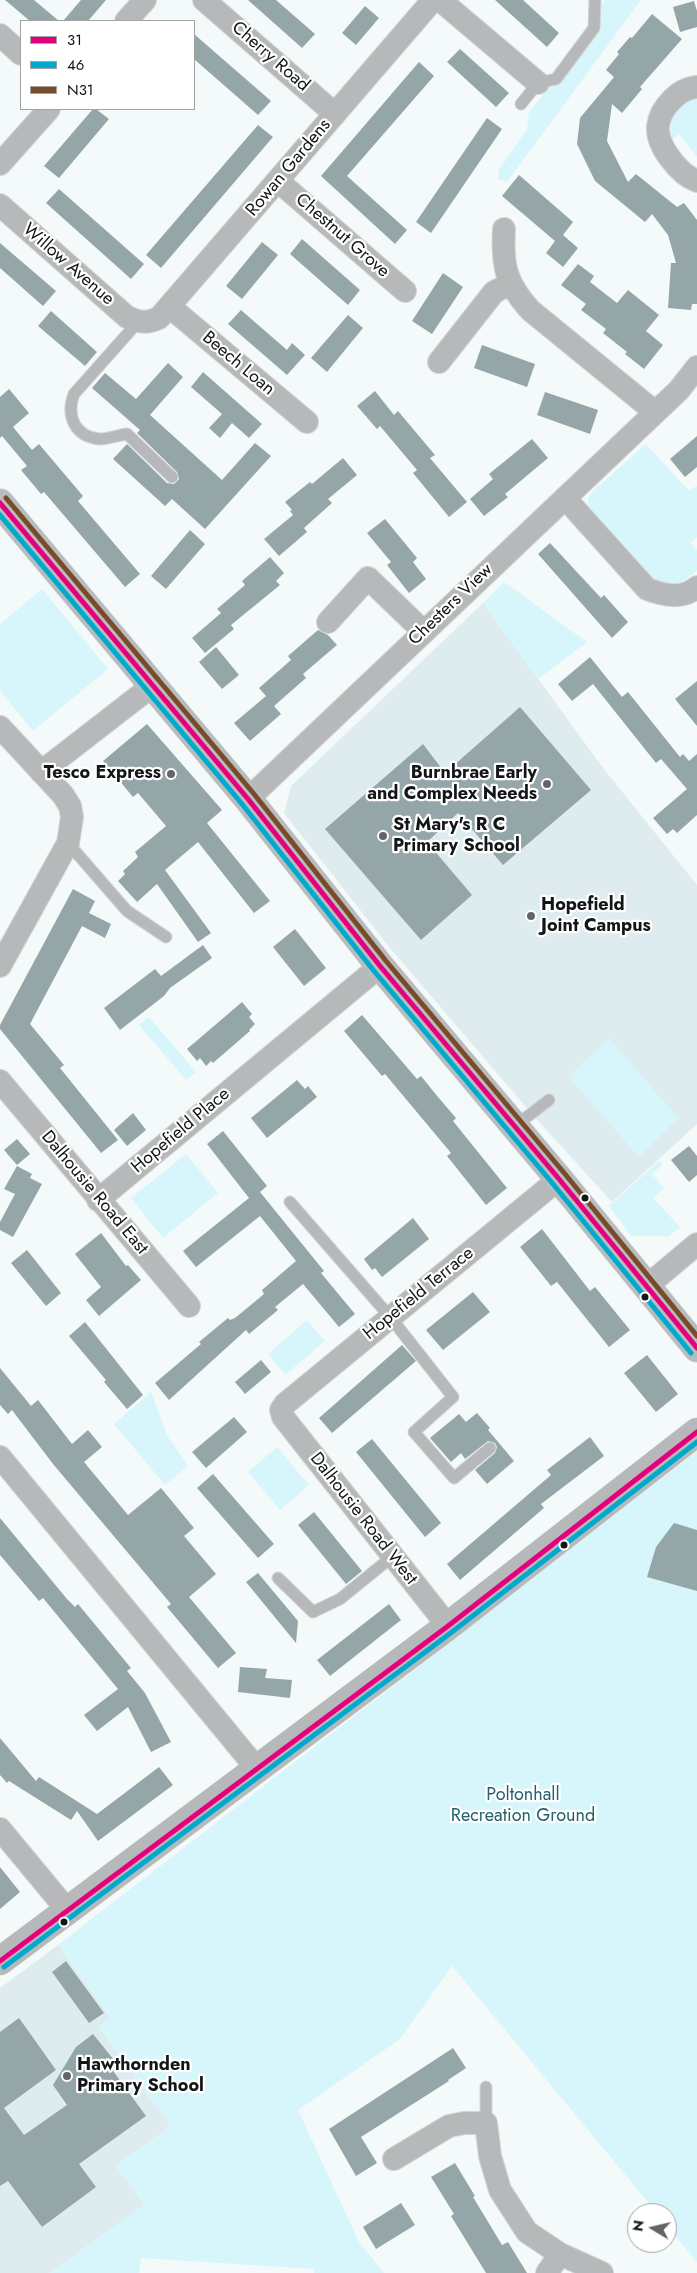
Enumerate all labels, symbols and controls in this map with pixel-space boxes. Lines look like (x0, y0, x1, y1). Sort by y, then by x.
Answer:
street label: Cherry Road (227, 17, 313, 97)
legend (20, 20, 195, 110)
text: 31 (67, 29, 82, 51)
text: 46 (67, 54, 84, 76)
text: N31 (67, 79, 94, 101)
street label: Rowan Gardens (242, 115, 336, 221)
street label: Chestnut Grove (291, 189, 393, 283)
street label: Willow Avenue (18, 219, 118, 311)
street label: Beech Loan (197, 327, 279, 401)
street label: Chesters View (404, 560, 498, 650)
place label: Tesco Express (44, 763, 161, 785)
place label: Burnbrae Early and Complex Needs (367, 763, 537, 806)
marker: Tesco Express (165, 768, 177, 780)
marker: Burnbrae Early and Complex Needs (541, 778, 553, 790)
place label: St Mary's R C Primary School (393, 815, 520, 858)
marker: St Mary's R C Primary School (377, 830, 389, 842)
place label: Hopefield Joint Campus (541, 895, 651, 938)
marker: Hopefield Joint Campus (525, 910, 537, 922)
street label: Hopefield Place (127, 1084, 235, 1178)
street label: Dalhousie Road East (36, 1127, 152, 1259)
unlabelled marker (580, 1193, 590, 1203)
street label: Hopefield Terrace (359, 1243, 479, 1345)
unlabelled marker (640, 1292, 650, 1302)
street label: Dalhousie Road West (305, 1449, 421, 1589)
unlabelled marker (559, 1540, 569, 1550)
park label: Poltonhall Recreation Ground (451, 1785, 595, 1828)
unlabelled marker (59, 1917, 69, 1927)
place label: Hawthornden Primary School (77, 2055, 204, 2098)
marker: Hawthornden Primary School (61, 2070, 73, 2082)
north arrow (627, 2203, 677, 2253)
text: N (627, 2219, 649, 2233)

